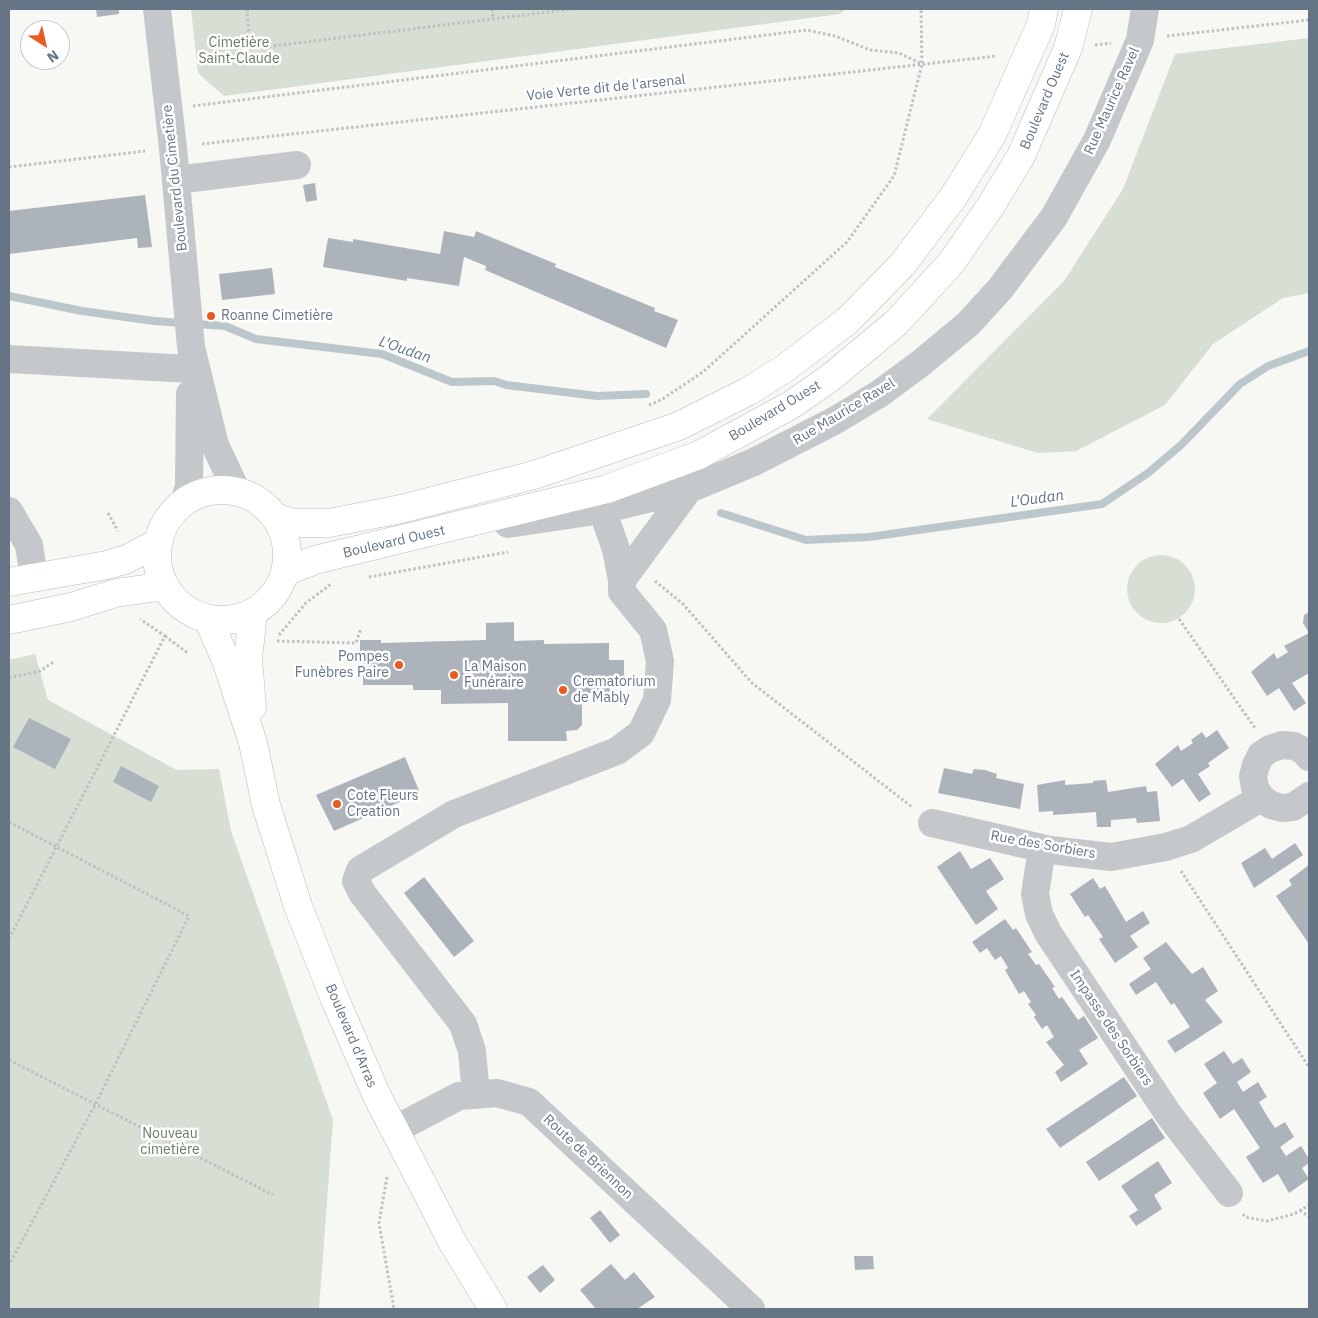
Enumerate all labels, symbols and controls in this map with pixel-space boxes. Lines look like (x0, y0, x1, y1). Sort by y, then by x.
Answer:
north arrow (20, 20, 70, 70)
park label: Cimetière Saint-Claude (198, 35, 280, 68)
street label: Rue Maurice Ravel (1081, 45, 1143, 157)
text: N (44, 46, 62, 67)
street label: Boulevard Ouest (1017, 50, 1073, 152)
street label: Voie Verte dit de l'arsenal (526, 71, 686, 105)
street label: Boulevard du Cimetière (159, 104, 191, 252)
place label: Roanne Cimetière (221, 308, 333, 324)
marker: Roanne Cimetière (205, 310, 217, 322)
water label: L'Oudan (377, 333, 433, 367)
street label: Rue Maurice Ravel (790, 375, 898, 449)
street label: Boulevard Ouest (726, 377, 824, 445)
water label: L'Oudan (1009, 486, 1065, 512)
street label: Boulevard Ouest (341, 522, 447, 562)
place label: Pompes Funèbres Paire (295, 649, 389, 682)
marker: Pompes Funèbres Paire (393, 659, 405, 671)
place label: La Maison Funéraire (464, 659, 527, 692)
marker: La Maison Funéraire (448, 669, 460, 681)
place label: Crematorium de Mably (573, 674, 656, 706)
marker: Crematorium de Mably (557, 684, 569, 696)
place label: Cote Fleurs Creation (347, 788, 419, 820)
marker: Cote Fleurs Creation (331, 798, 343, 810)
street label: Rue des Sorbiers (989, 828, 1097, 862)
street label: Impasse des Sorbiers (1066, 967, 1156, 1089)
street label: Boulevard d'Arras (322, 981, 380, 1091)
street label: Route de Briennon (540, 1111, 636, 1203)
park label: Nouveau cimetière (140, 1126, 200, 1158)

